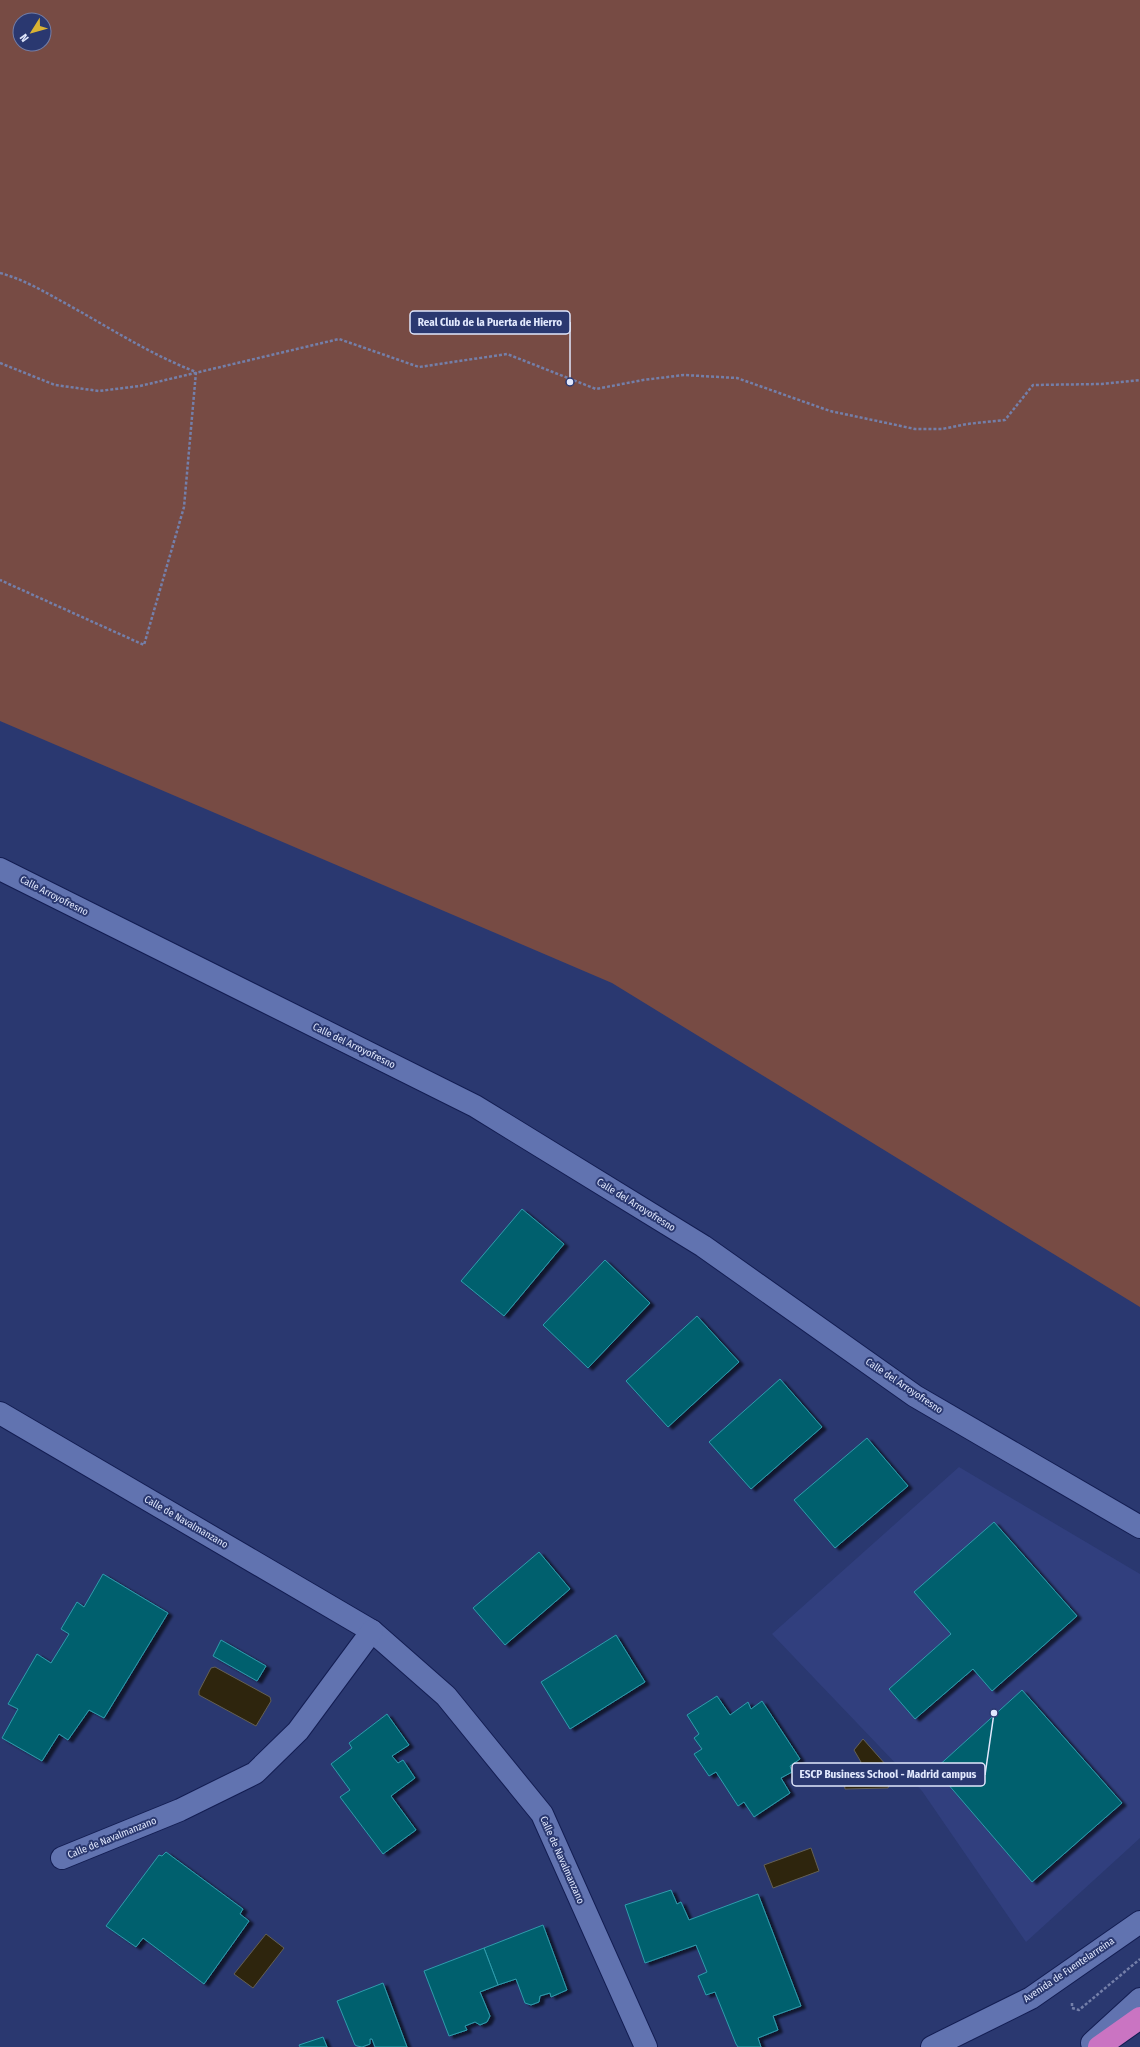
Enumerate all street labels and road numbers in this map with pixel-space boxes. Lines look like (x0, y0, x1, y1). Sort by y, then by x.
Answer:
street label: Calle Arroyofresno (18, 874, 90, 918)
street label: Calle del Arroyofresno (311, 1021, 397, 1071)
street label: Calle del Arroyofresno (594, 1176, 678, 1234)
street label: Calle del Arroyofresno (863, 1356, 945, 1416)
street label: Calle de Navalmanzano (142, 1493, 230, 1551)
street label: Calle de Navalmanzano (537, 1814, 587, 1906)
street label: Calle de Navalmanzano (66, 1815, 158, 1861)
street label: Avenida de Fuentelarreina (1021, 1935, 1117, 2005)

